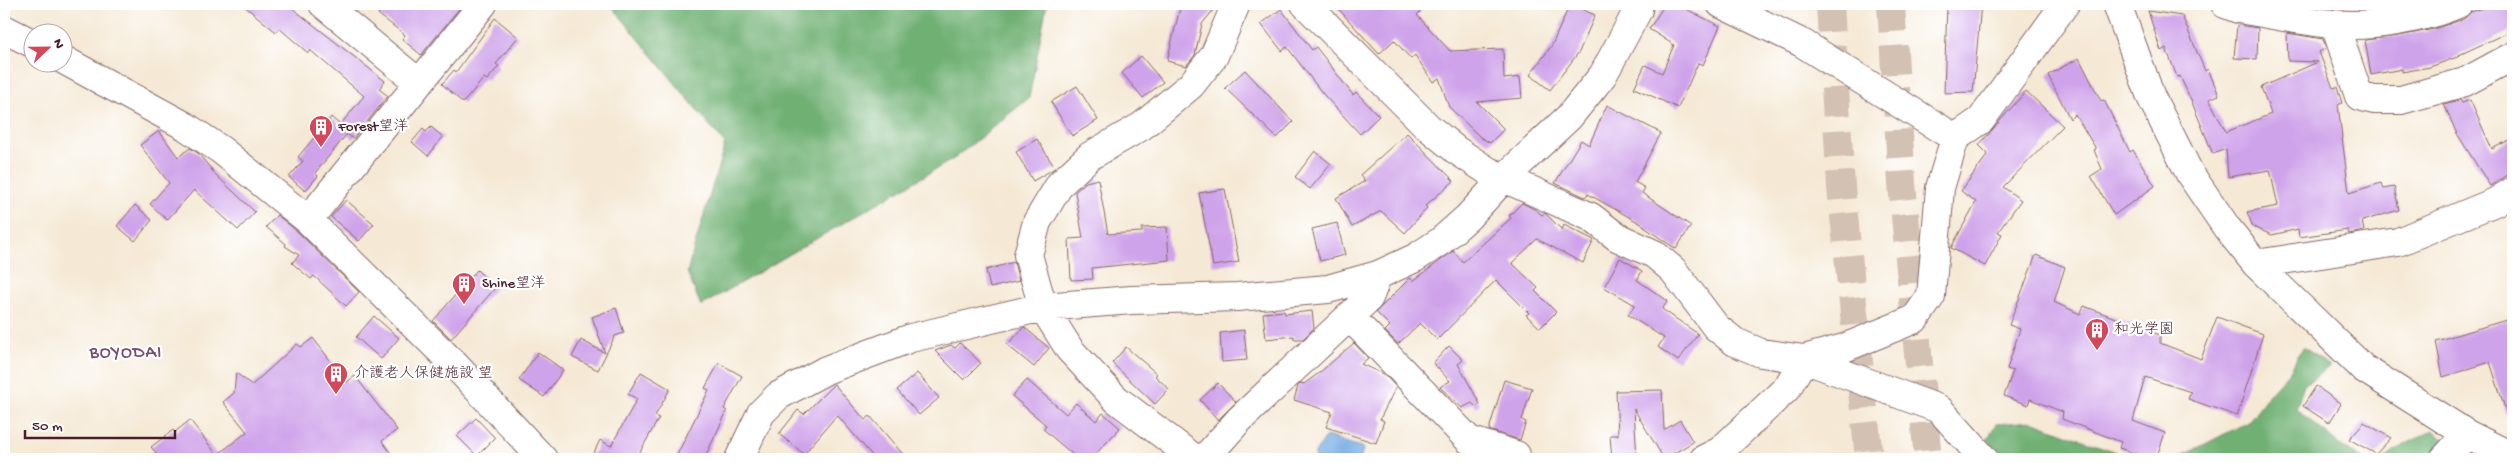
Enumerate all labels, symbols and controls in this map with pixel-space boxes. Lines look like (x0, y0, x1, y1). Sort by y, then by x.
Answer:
north arrow (22, 22, 72, 72)
text: N (48, 37, 67, 51)
building icon: Forest望洋 (308, 114, 334, 148)
place label: Forest望洋 (337, 118, 408, 136)
building icon: Shine望洋 (451, 271, 477, 305)
place label: Shine望洋 (482, 275, 545, 293)
building icon: 和光学園 (2084, 317, 2110, 351)
place label: 和光学園 (2114, 321, 2174, 339)
district label: BOYODAI (89, 343, 162, 364)
building icon: 介護老人保健施設 望 (323, 361, 349, 395)
place label: 介護老人保健施設 望 (354, 364, 493, 383)
scale bar (25, 408, 175, 440)
text: 50 m (32, 418, 63, 436)

